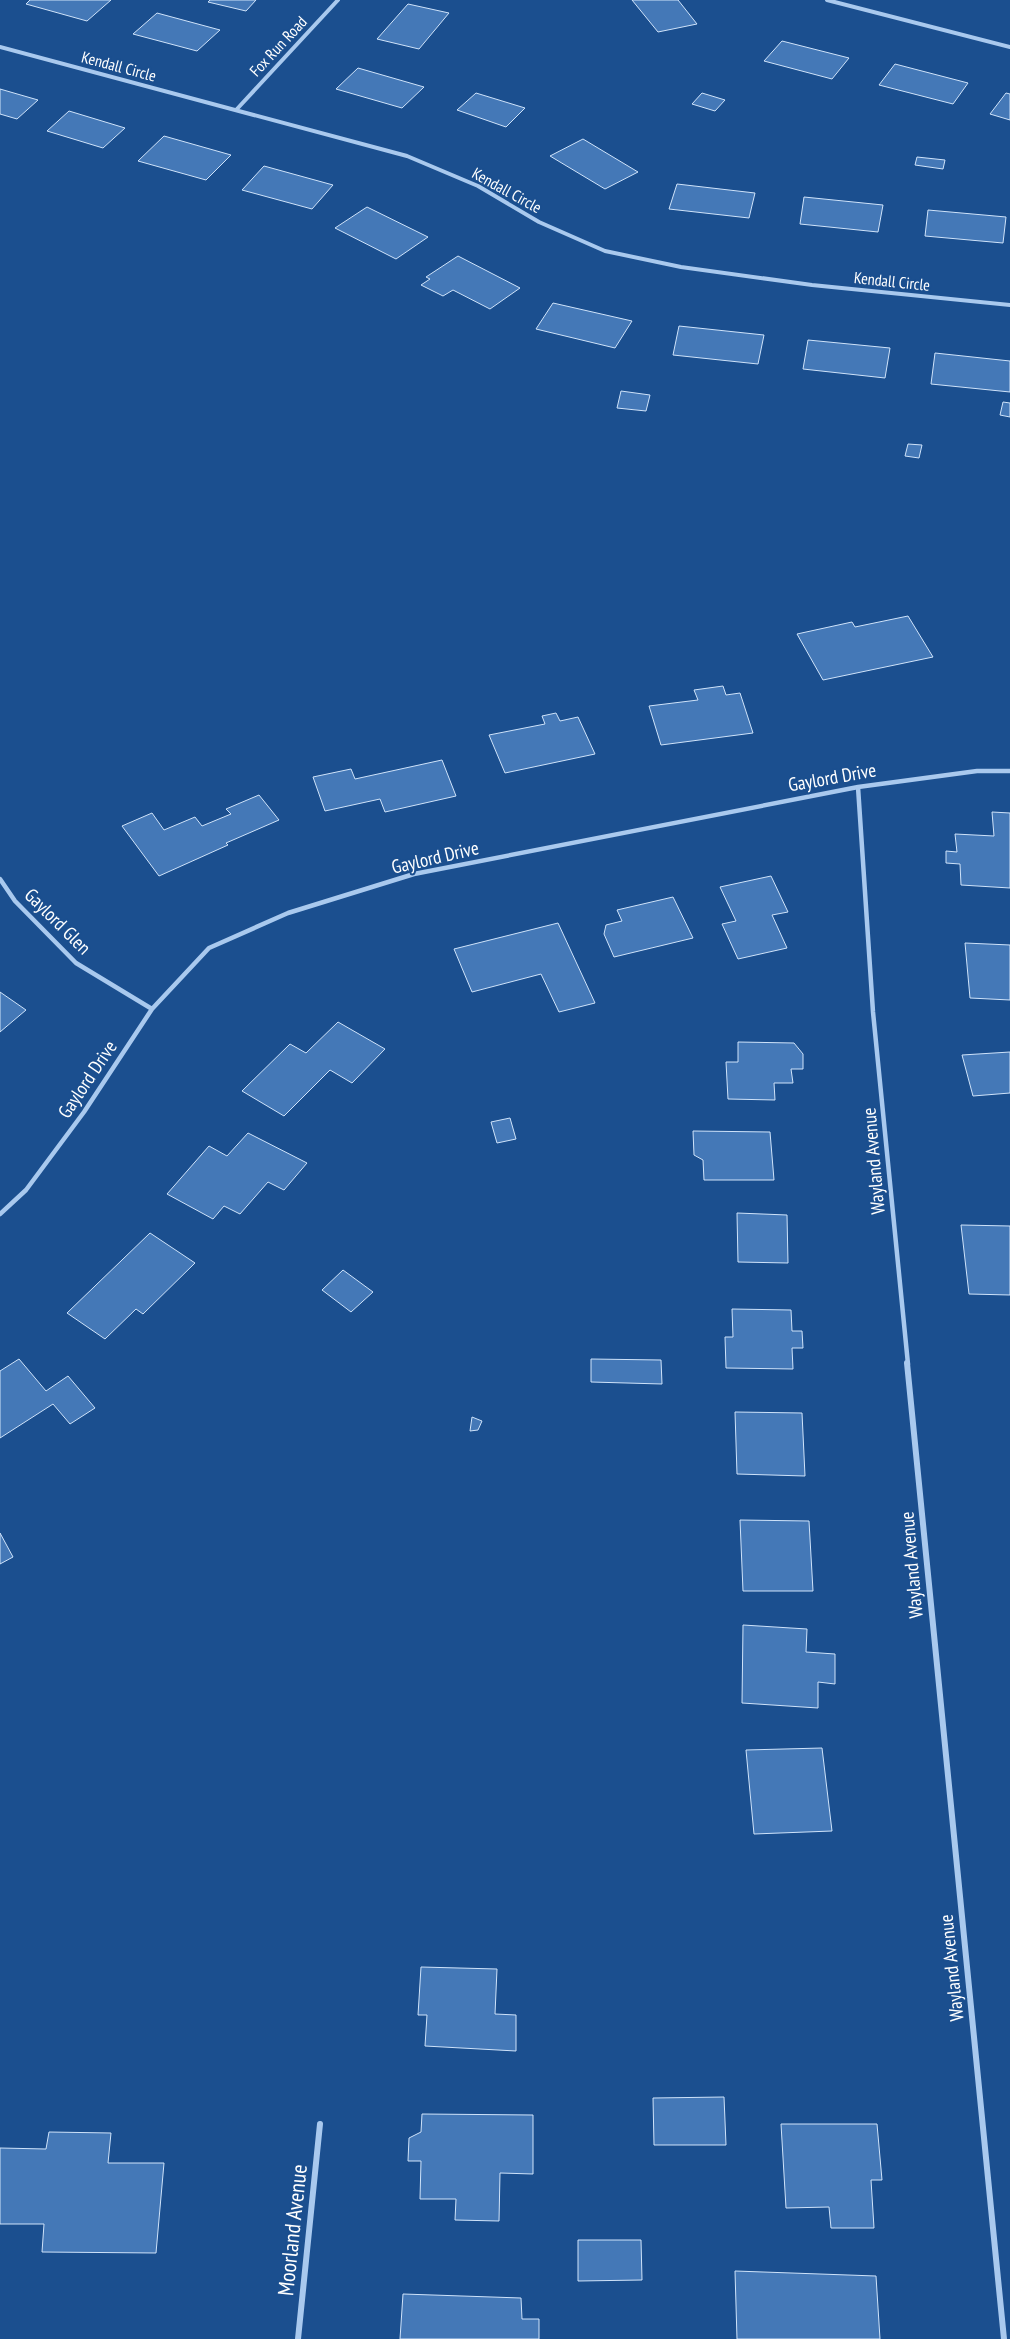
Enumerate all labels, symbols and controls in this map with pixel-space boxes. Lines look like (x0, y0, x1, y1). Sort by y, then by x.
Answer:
street label: Fox Run Road (245, 12, 311, 80)
street label: Kendall Circle (80, 46, 158, 86)
street label: Kendall Circle (469, 163, 545, 217)
street label: Kendall Circle (853, 267, 931, 295)
street label: Gaylord Drive (786, 757, 878, 797)
street label: Gaylord Drive (389, 835, 481, 879)
street label: Gaylord Glen (20, 883, 96, 959)
street label: Gaylord Drive (52, 1035, 122, 1122)
street label: Wayland Avenue (856, 1106, 890, 1215)
street label: Wayland Avenue (894, 1510, 928, 1619)
street label: Wayland Avenue (933, 1913, 969, 2022)
street label: Moorland Avenue (271, 2163, 313, 2297)

